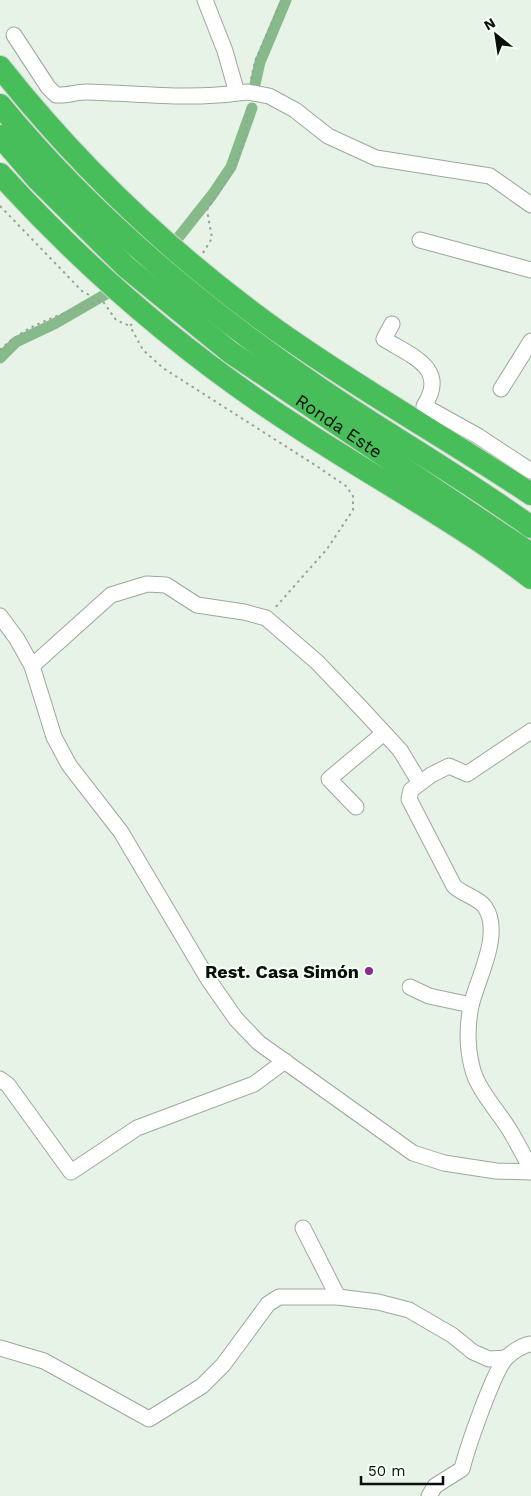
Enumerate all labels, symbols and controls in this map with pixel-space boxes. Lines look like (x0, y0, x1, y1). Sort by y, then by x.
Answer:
north arrow (471, 10, 521, 60)
text: N (481, 14, 498, 33)
street label: Ronda Este (292, 389, 387, 462)
place label: Rest. Casa Simón (205, 961, 359, 982)
marker: Rest. Casa Simón (363, 965, 375, 977)
scale bar (361, 1454, 444, 1486)
text: 50 m (368, 1462, 405, 1480)

